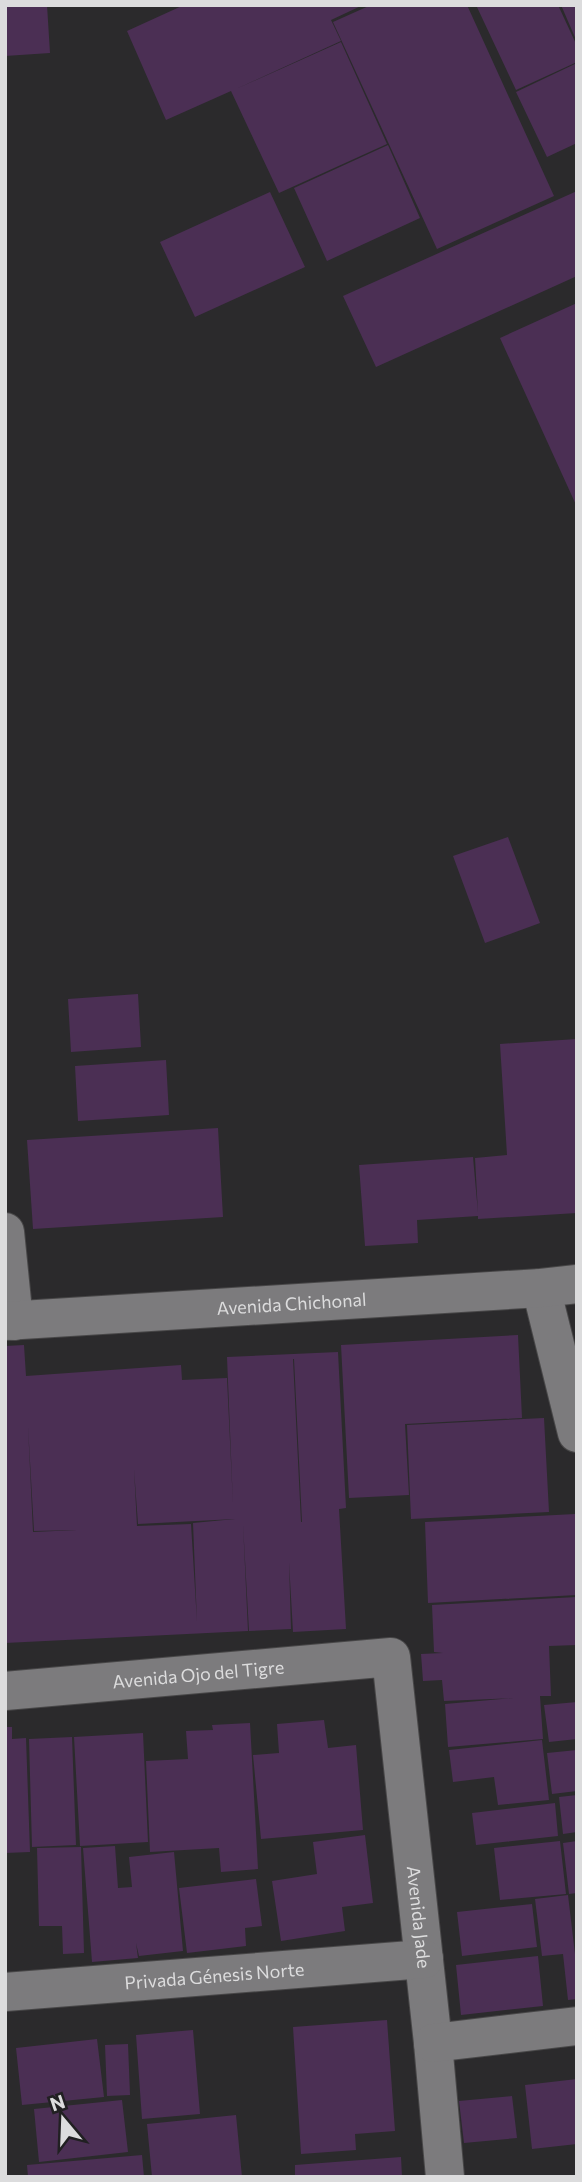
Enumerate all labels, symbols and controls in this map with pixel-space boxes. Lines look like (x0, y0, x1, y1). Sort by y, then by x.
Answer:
street label: Avenida Chichonal (216, 1288, 367, 1319)
street label: Avenida Ojo del Tigre (112, 1655, 285, 1692)
street label: Avenida Jade (403, 1865, 436, 1969)
street label: Privada Génesis Norte (124, 1957, 305, 1994)
north arrow (28, 2084, 98, 2154)
text: N (47, 2089, 68, 2116)

